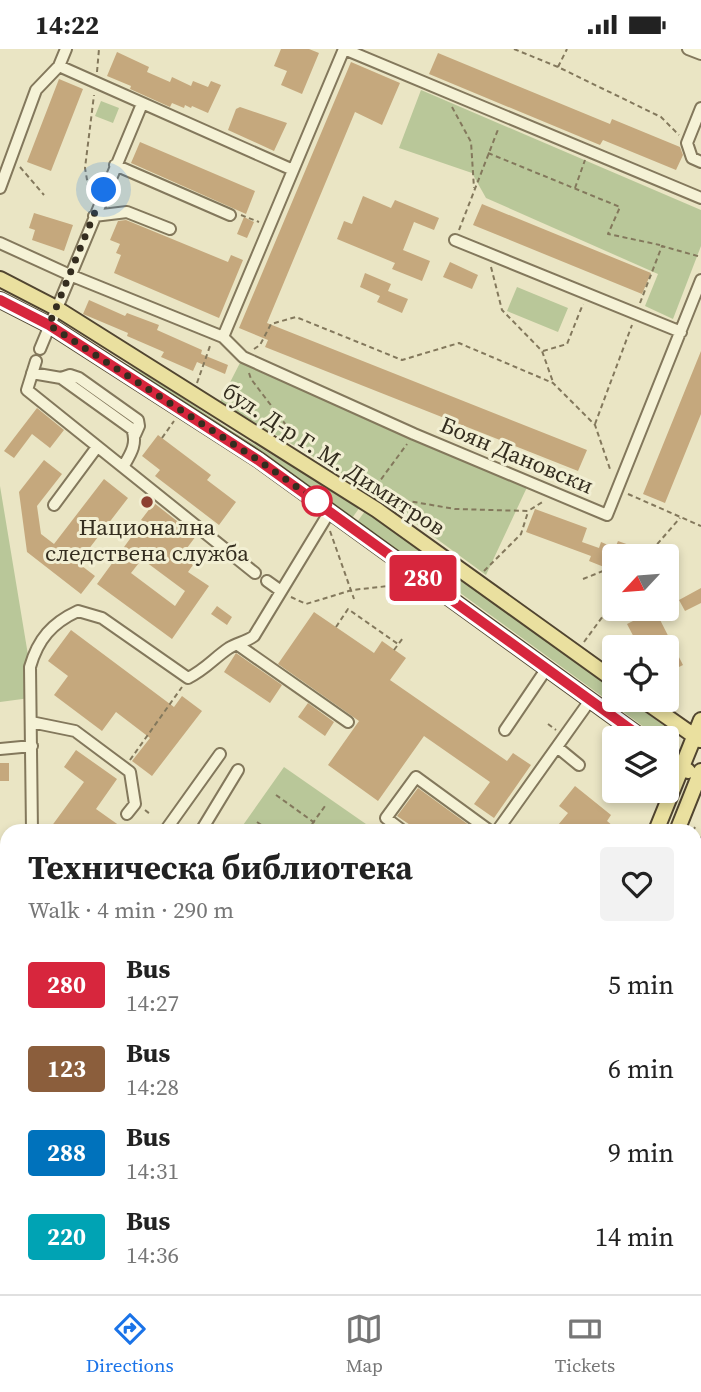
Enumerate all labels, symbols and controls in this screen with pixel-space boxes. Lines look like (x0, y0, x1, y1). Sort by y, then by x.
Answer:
text: 14:22 (35, 7, 99, 43)
your location (86, 172, 121, 207)
street label: бул. Д-р Г. М. Димитров (217, 375, 452, 543)
street label: Боян Дановски (435, 408, 599, 502)
unlabelled marker (302, 486, 332, 516)
marker: Национална следствена служба (139, 494, 155, 510)
place label: Национална следствена служба (45, 511, 249, 569)
north arrow (602, 544, 679, 621)
map controls (602, 544, 679, 803)
line badge: 280 (383, 555, 463, 601)
text: 280 (403, 561, 443, 594)
button: locate (602, 635, 679, 712)
button: layers (602, 726, 679, 803)
text: Техническа библиотека (28, 845, 413, 890)
button: heart (600, 847, 674, 921)
text: Walk · 4 min · 290 m (28, 894, 234, 926)
text: Bus (126, 951, 170, 987)
text: 5 min (608, 967, 674, 1003)
text: 280 (47, 968, 86, 1001)
text: 14:27 (126, 987, 179, 1019)
text: Bus (126, 1035, 170, 1071)
text: 6 min (608, 1051, 674, 1087)
text: 123 (47, 1052, 86, 1085)
text: 14:28 (126, 1071, 179, 1103)
text: Bus (126, 1119, 170, 1155)
text: 9 min (608, 1135, 674, 1171)
text: 288 (47, 1136, 86, 1169)
text: 14:31 (126, 1155, 179, 1187)
text: Bus (126, 1203, 170, 1239)
text: 14 min (595, 1219, 674, 1255)
text: 220 (47, 1220, 86, 1253)
text: 14:36 (126, 1239, 179, 1271)
tab: Directions (86, 1310, 174, 1378)
tab: Map (345, 1310, 383, 1378)
tab: Tickets (555, 1310, 615, 1378)

